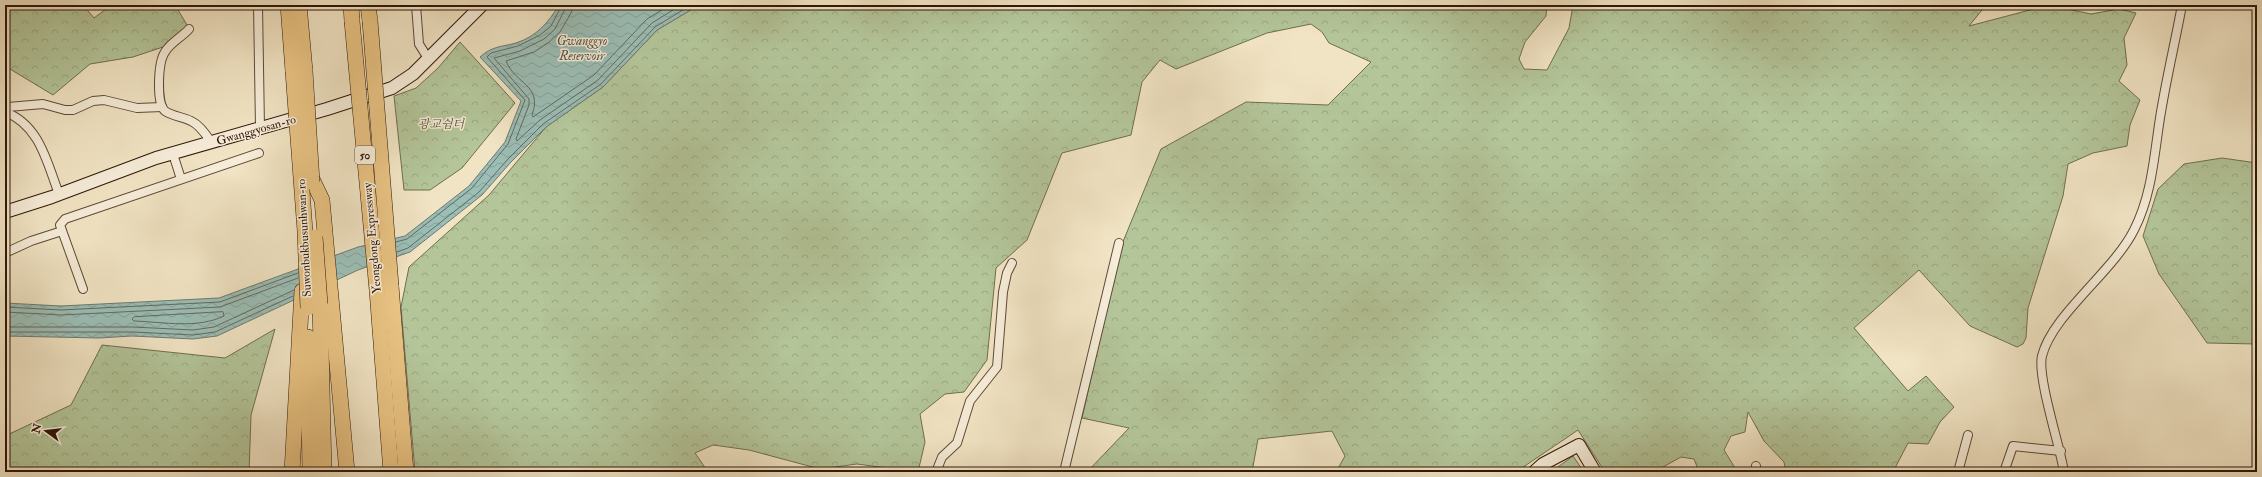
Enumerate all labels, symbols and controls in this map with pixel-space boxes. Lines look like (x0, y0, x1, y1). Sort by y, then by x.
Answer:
water label: Gwanggyo Reservoir (557, 33, 608, 64)
street label: Gwanggyosan-ro (215, 112, 298, 149)
park label: 광교쉼터 (418, 117, 466, 132)
road number: 50 (355, 146, 375, 164)
street label: Suwonbukbusunhwan-ro (294, 178, 315, 297)
street label: Yeongdong Expressway (360, 181, 385, 294)
north arrow (26, 411, 66, 451)
text: N (29, 421, 45, 436)

